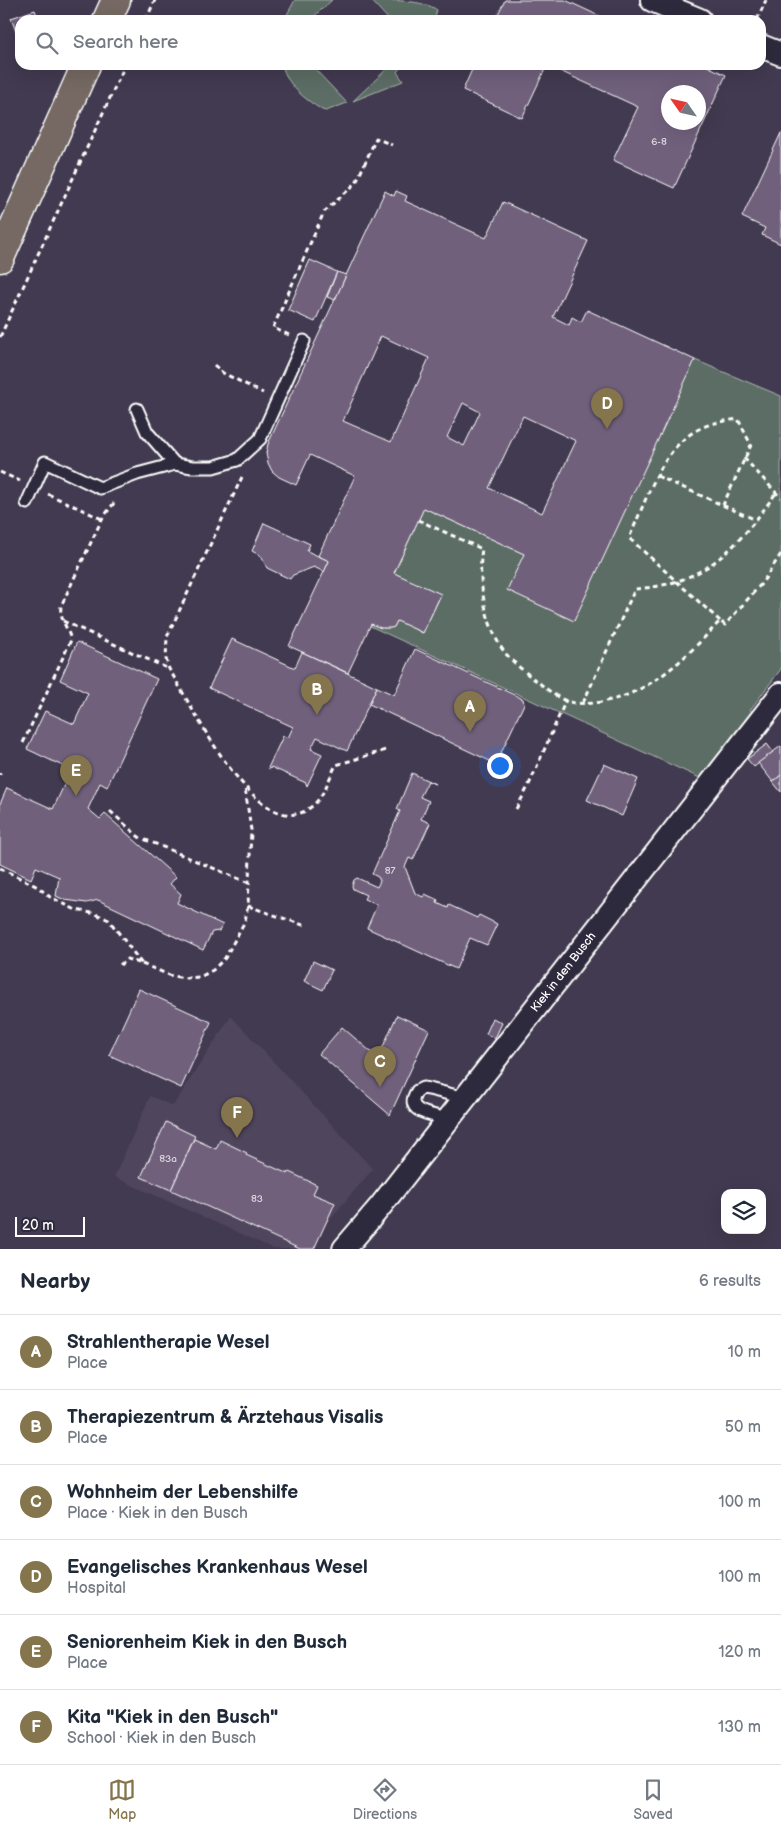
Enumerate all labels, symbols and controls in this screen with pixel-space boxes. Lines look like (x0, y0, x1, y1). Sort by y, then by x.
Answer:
search box (15, 15, 766, 70)
icon: search (33, 29, 61, 57)
text: Search here (73, 31, 178, 54)
north arrow (661, 85, 706, 130)
house number: 6-8 (651, 136, 667, 148)
pin: D (591, 388, 623, 429)
pin: B (301, 674, 333, 715)
pin: A (454, 691, 486, 732)
your location (487, 753, 513, 779)
pin: E (60, 755, 92, 796)
house number: 87 (385, 865, 395, 877)
street label: Kiek in den Busch (527, 929, 600, 1015)
pin: C (364, 1046, 396, 1087)
pin: F (221, 1097, 253, 1138)
house number: 83a (159, 1153, 177, 1165)
map controls (721, 1189, 766, 1234)
button: layers (721, 1189, 766, 1234)
house number: 83 (251, 1193, 263, 1205)
scale bar (15, 1214, 85, 1237)
text: 20 m (22, 1217, 54, 1234)
text: Nearby (20, 1269, 90, 1294)
text: 6 results (699, 1272, 761, 1291)
text: Strahlentherapie Wesel (67, 1331, 269, 1354)
text: A (31, 1343, 41, 1362)
text: 10 m (728, 1343, 761, 1362)
text: Place (67, 1354, 108, 1373)
text: Therapiezentrum & Ärztehaus Visalis (67, 1406, 383, 1429)
text: B (30, 1418, 42, 1437)
text: 50 m (725, 1418, 761, 1437)
text: Place (67, 1429, 108, 1448)
text: Wohnheim der Lebenshilfe (67, 1481, 298, 1504)
text: C (30, 1493, 42, 1512)
text: 100 m (718, 1493, 761, 1512)
text: Place · Kiek in den Busch (67, 1504, 248, 1523)
text: Evangelisches Krankenhaus Wesel (67, 1556, 368, 1579)
text: D (30, 1568, 42, 1587)
text: 100 m (718, 1568, 761, 1587)
text: Hospital (67, 1579, 126, 1598)
text: Seniorenheim Kiek in den Busch (67, 1631, 347, 1654)
text: E (31, 1643, 41, 1662)
text: 120 m (718, 1643, 761, 1662)
text: Place (67, 1654, 108, 1673)
text: Kita "Kiek in den Busch" (67, 1706, 278, 1729)
text: F (31, 1718, 41, 1737)
text: 130 m (718, 1718, 761, 1737)
text: School · Kiek in den Busch (67, 1729, 256, 1748)
tab: Map (108, 1776, 136, 1823)
tab: Directions (353, 1776, 417, 1823)
tab: Saved (633, 1776, 673, 1823)

